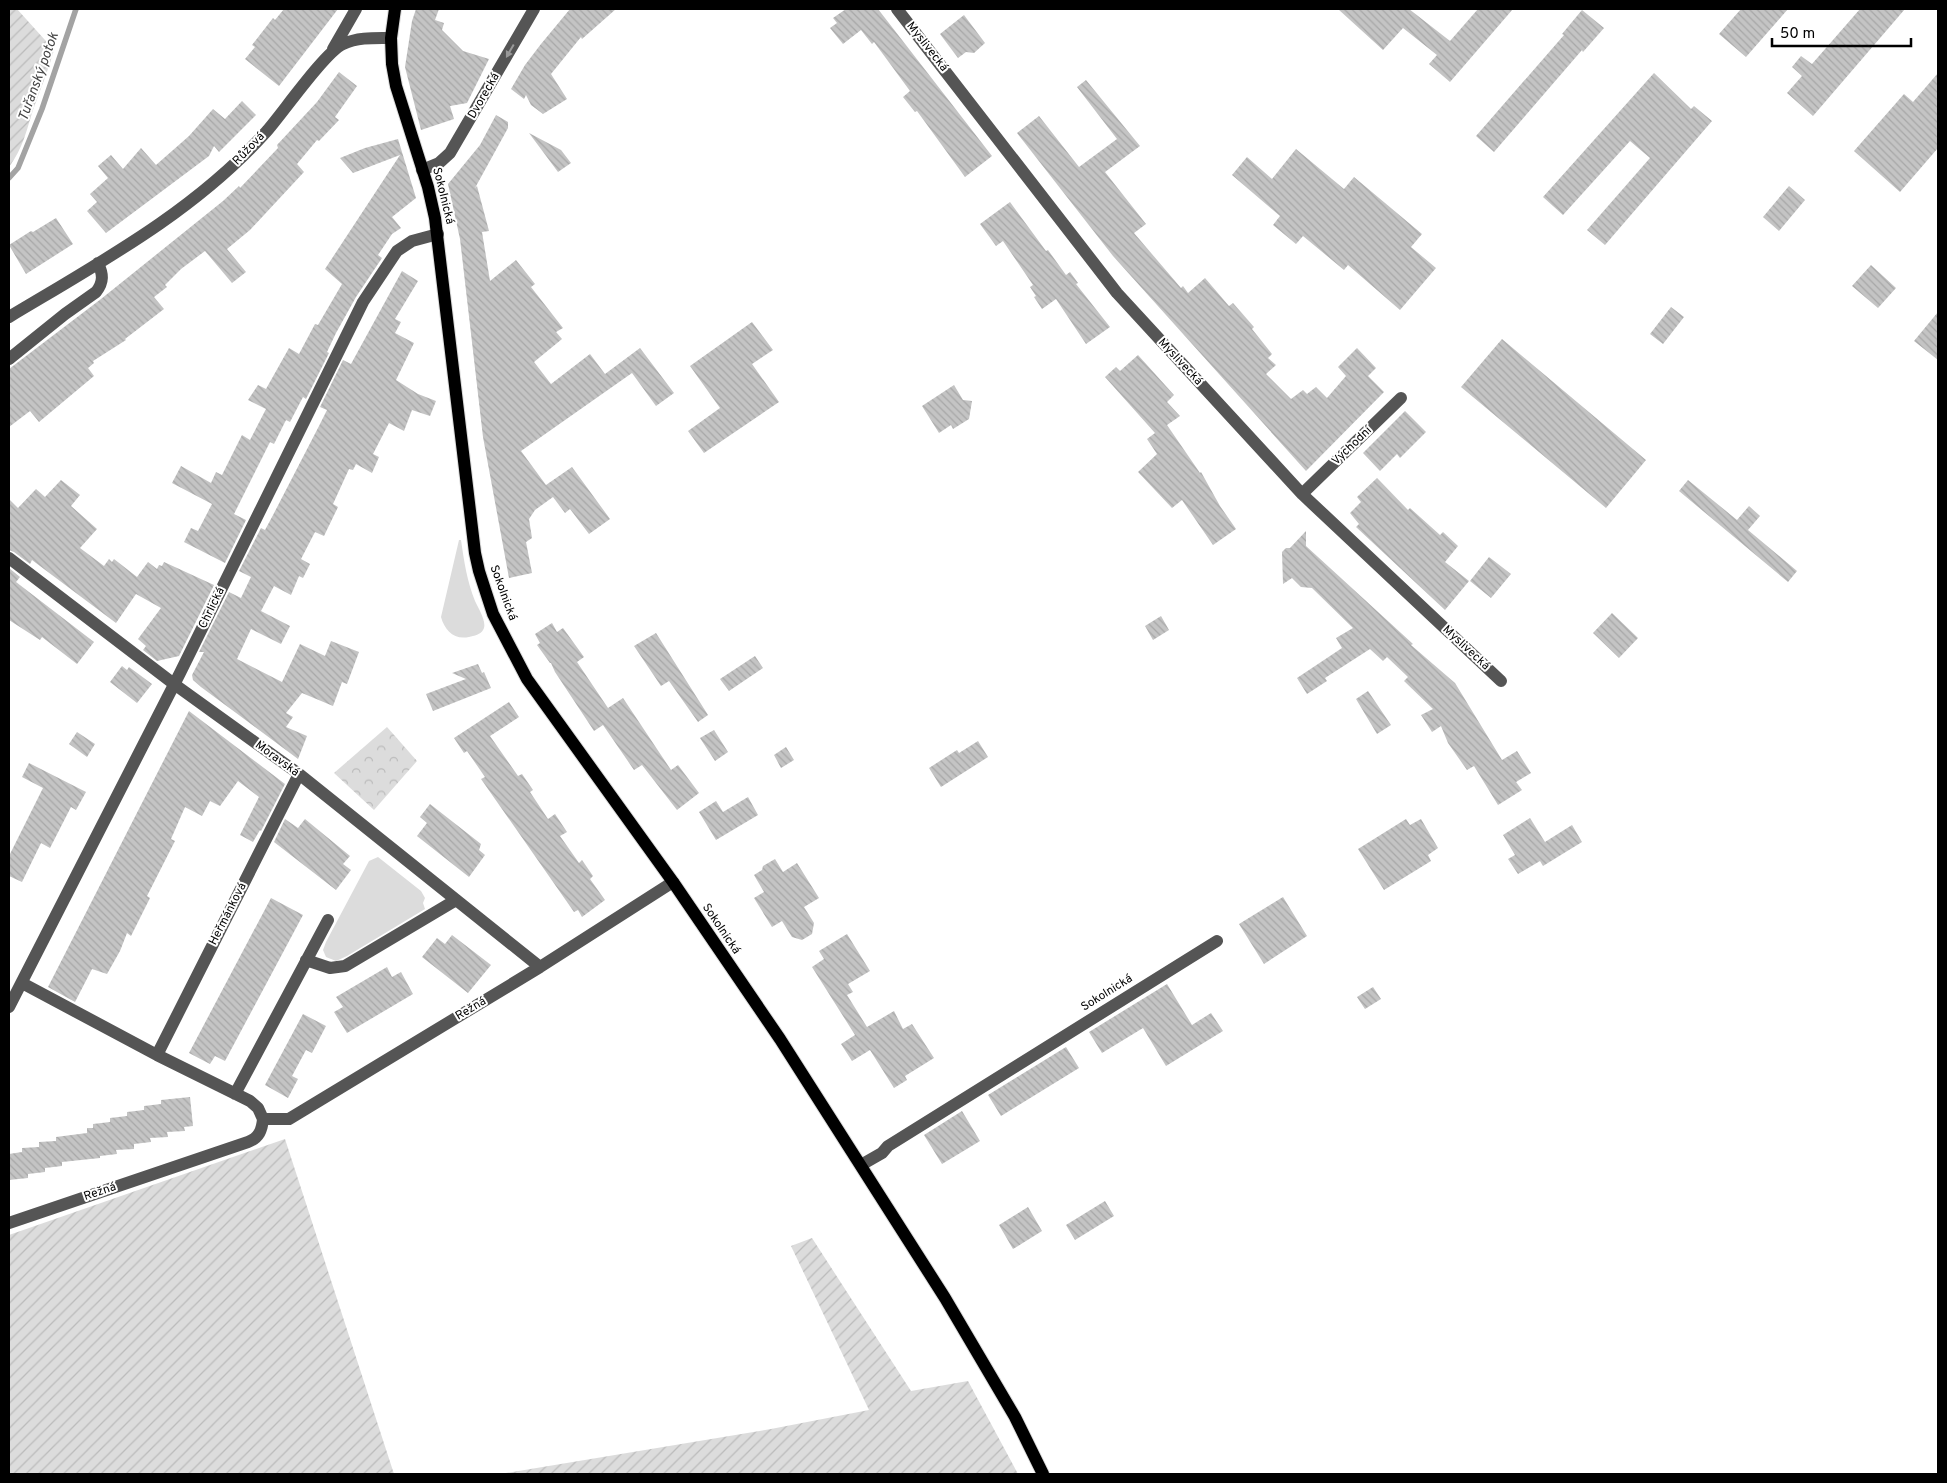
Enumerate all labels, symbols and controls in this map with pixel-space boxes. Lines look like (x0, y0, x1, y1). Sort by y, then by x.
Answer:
scale bar (1772, 15, 1911, 47)
street label: Myslivecká (903, 19, 951, 75)
text: 50 m (1780, 25, 1815, 44)
water label: Tuřanský potok (15, 29, 63, 124)
one-way arrow (505, 44, 514, 58)
street label: Dvorecká (464, 70, 504, 122)
street label: Růžová (229, 129, 269, 169)
street label: Sokolnická (428, 166, 458, 226)
street label: Myslivecká (1154, 335, 1206, 389)
street label: Východní (1329, 422, 1376, 469)
street label: Sokolnická (486, 563, 520, 623)
street label: Chrlická (195, 585, 229, 631)
street label: Myslivecká (1439, 622, 1493, 674)
street label: Moravská (252, 737, 302, 781)
street label: Heřmánková (205, 880, 251, 948)
street label: Sokolnická (698, 900, 744, 958)
street label: Sokolnická (1078, 971, 1136, 1015)
street label: Režná (453, 994, 489, 1024)
street label: Režná (82, 1179, 118, 1205)

